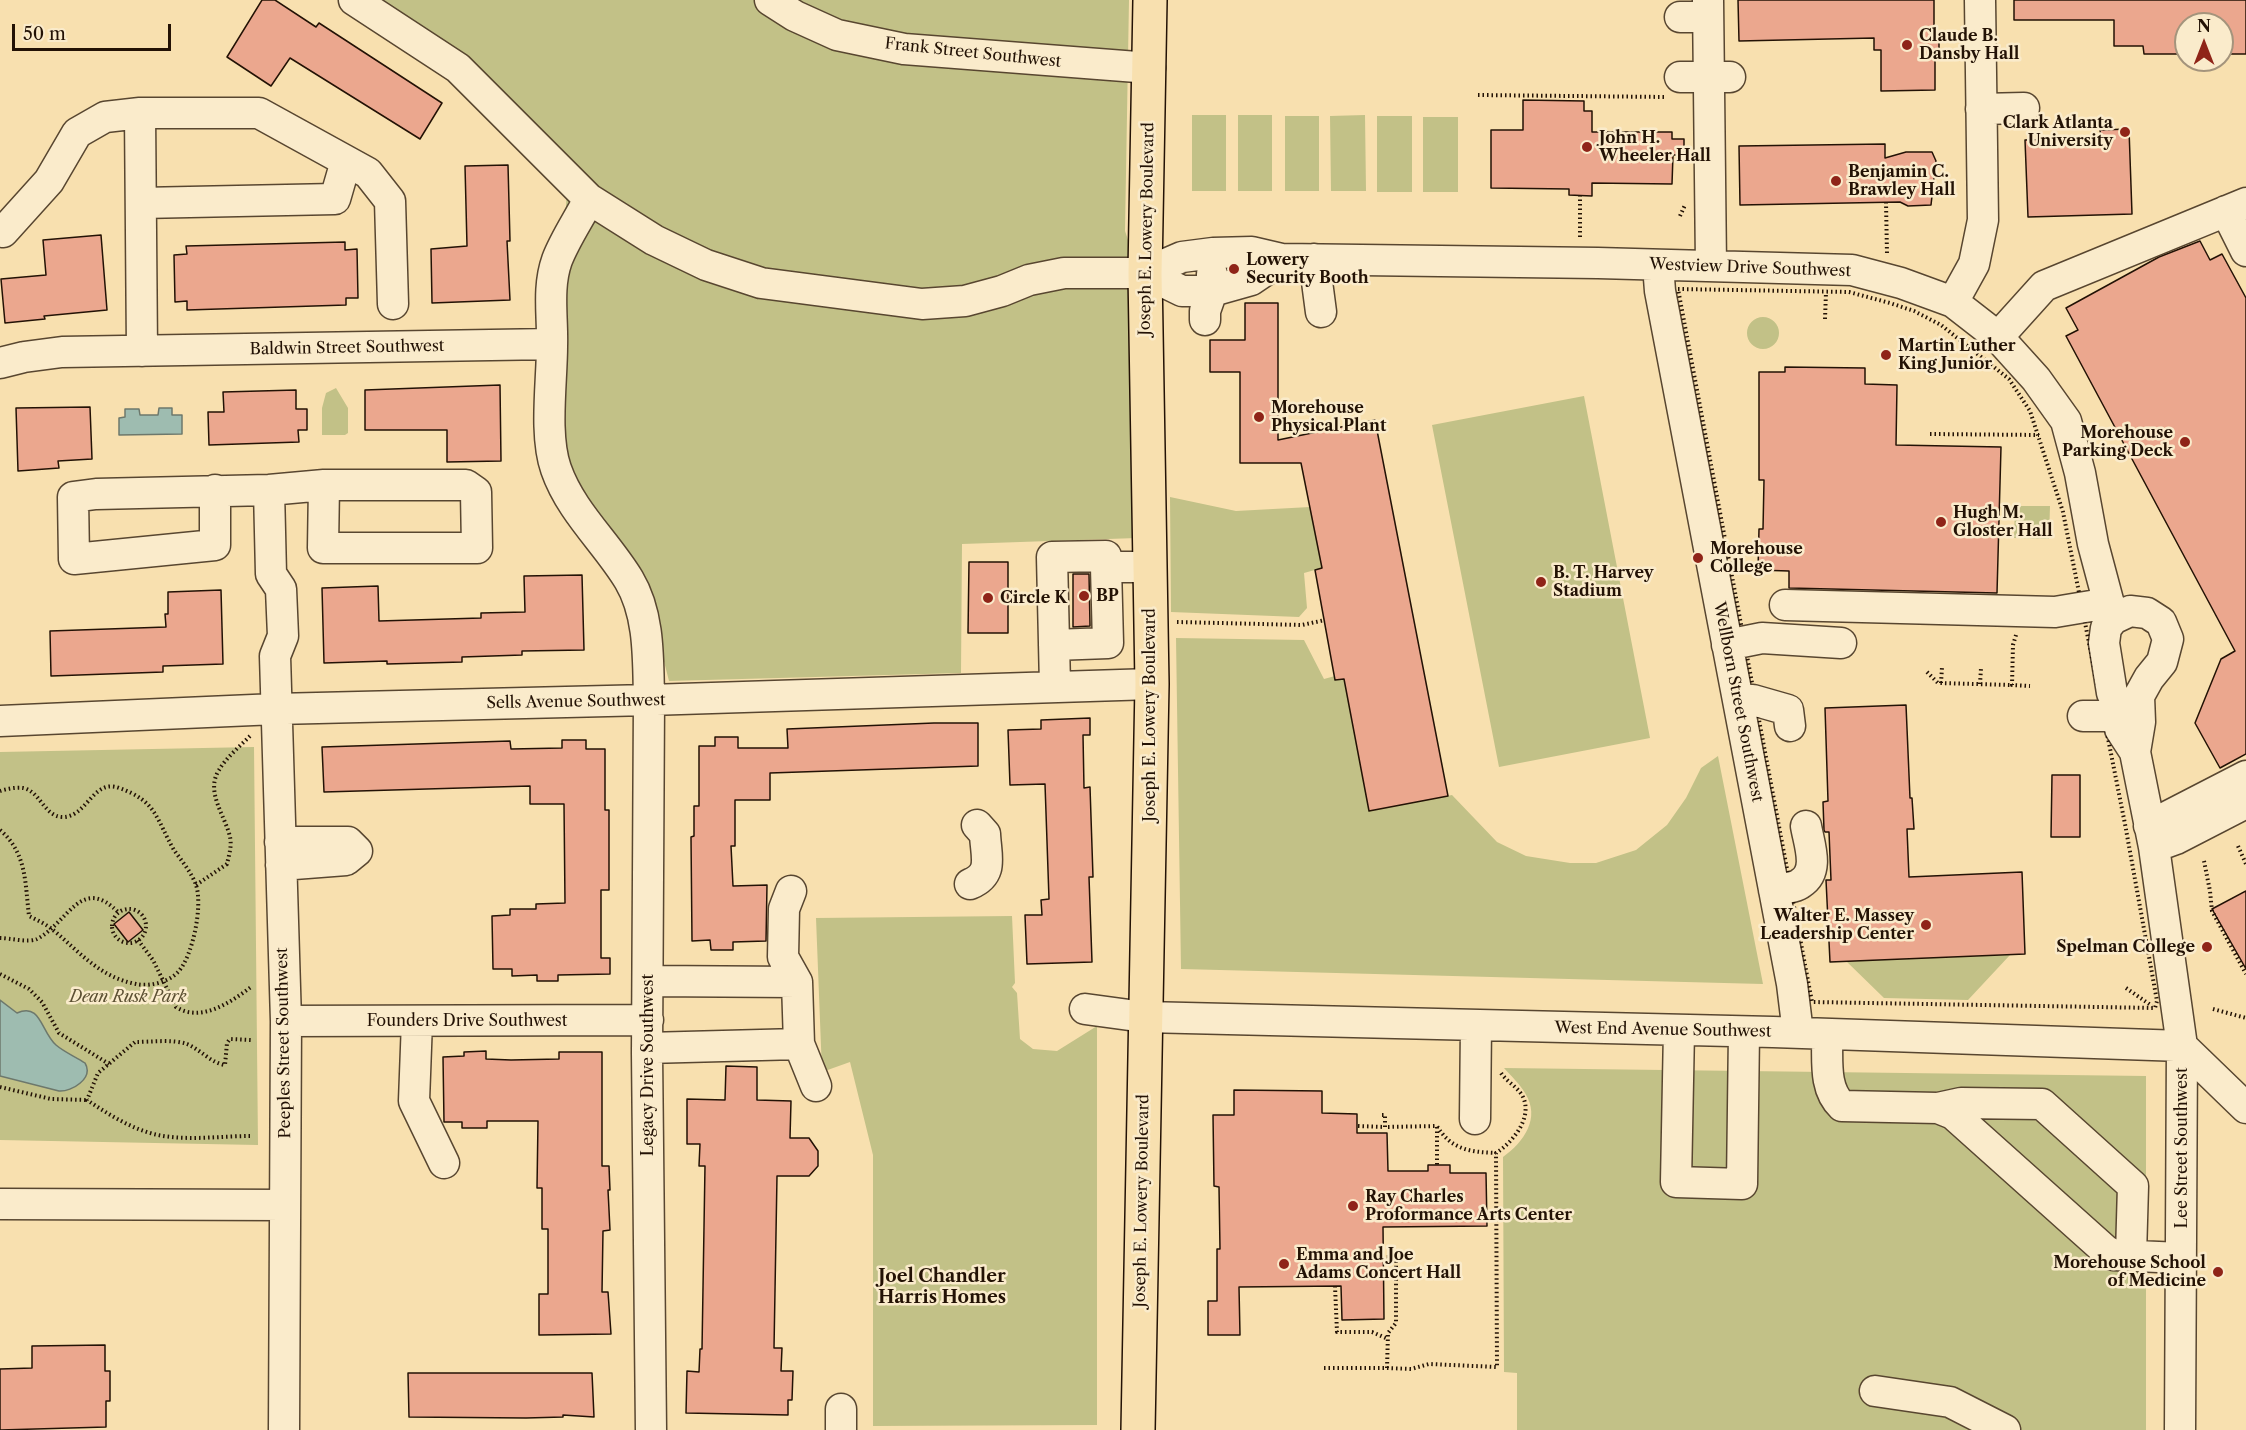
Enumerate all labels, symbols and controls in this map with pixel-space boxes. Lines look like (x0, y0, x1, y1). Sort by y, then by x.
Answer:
scale bar (15, 12, 174, 50)
north arrow (2174, 12, 2234, 72)
text: N (2197, 16, 2211, 36)
text: 50 m (23, 23, 66, 45)
place label: Claude B. Dansby Hall (1919, 26, 2019, 64)
street label: Frank Street Southwest (884, 34, 1062, 72)
marker: Claude B. Dansby Hall (1900, 38, 1914, 52)
place label: Clark Atlanta University (2003, 113, 2113, 151)
street label: Joseph E. Lowery Boulevard (1136, 122, 1158, 336)
marker: Clark Atlanta University (2118, 125, 2132, 139)
place label: John H. Wheeler Hall (1599, 128, 1711, 166)
marker: John H. Wheeler Hall (1580, 140, 1594, 154)
place label: Benjamin C. Brawley Hall (1848, 162, 1955, 200)
marker: Benjamin C. Brawley Hall (1829, 174, 1843, 188)
place label: Lowery Security Booth (1246, 250, 1369, 288)
street label: Westview Drive Southwest (1649, 255, 1851, 281)
marker: Lowery Security Booth (1227, 262, 1241, 276)
place label: Martin Luther King Junior (1898, 336, 2016, 374)
street label: Baldwin Street Southwest (249, 337, 445, 359)
marker: Martin Luther King Junior (1879, 348, 1893, 362)
place label: Morehouse Physical Plant (1271, 398, 1386, 436)
marker: Morehouse Physical Plant (1252, 410, 1266, 424)
place label: Morehouse Parking Deck (2062, 423, 2173, 461)
marker: Morehouse Parking Deck (2178, 435, 2192, 449)
place label: Hugh M. Gloster Hall (1953, 503, 2053, 541)
marker: Hugh M. Gloster Hall (1934, 515, 1948, 529)
place label: Morehouse College (1710, 539, 1803, 577)
marker: Morehouse College (1691, 551, 1705, 565)
place label: B. T. Harvey Stadium (1553, 563, 1653, 601)
marker: B. T. Harvey Stadium (1534, 575, 1548, 589)
place label: BP (1096, 586, 1119, 606)
place label: Circle K (1000, 588, 1067, 608)
marker: BP (1077, 589, 1091, 603)
marker: Circle K (981, 591, 995, 605)
street label: Wellborn Street Southwest (1709, 600, 1767, 804)
street label: Joseph E. Lowery Boulevard (1140, 608, 1160, 822)
street label: Sells Avenue Southwest (486, 691, 666, 713)
place label: Walter E. Massey Leadership Center (1760, 906, 1914, 944)
marker: Walter E. Massey Leadership Center (1919, 918, 1933, 932)
place label: Spelman College (2056, 937, 2195, 957)
marker: Spelman College (2200, 940, 2214, 954)
street label: Peeples Street Southwest (273, 947, 295, 1139)
street label: Legacy Drive Southwest (638, 974, 658, 1156)
park label: Dean Rusk Park (69, 987, 187, 1007)
street label: Founders Drive Southwest (367, 1011, 567, 1031)
street label: West End Avenue Southwest (1554, 1019, 1772, 1041)
street label: Lee Street Southwest (2172, 1067, 2192, 1229)
street label: Joseph E. Lowery Boulevard (1131, 1094, 1153, 1308)
place label: Ray Charles Proformance Arts Center (1365, 1187, 1572, 1225)
marker: Ray Charles Proformance Arts Center (1346, 1199, 1360, 1213)
place label: Emma and Joe Adams Concert Hall (1296, 1245, 1461, 1283)
place label: Morehouse School of Medicine (2053, 1253, 2206, 1291)
marker: Emma and Joe Adams Concert Hall (1277, 1257, 1291, 1271)
marker: Morehouse School of Medicine (2211, 1265, 2225, 1279)
district label: Joel Chandler Harris Homes (878, 1266, 1006, 1308)

